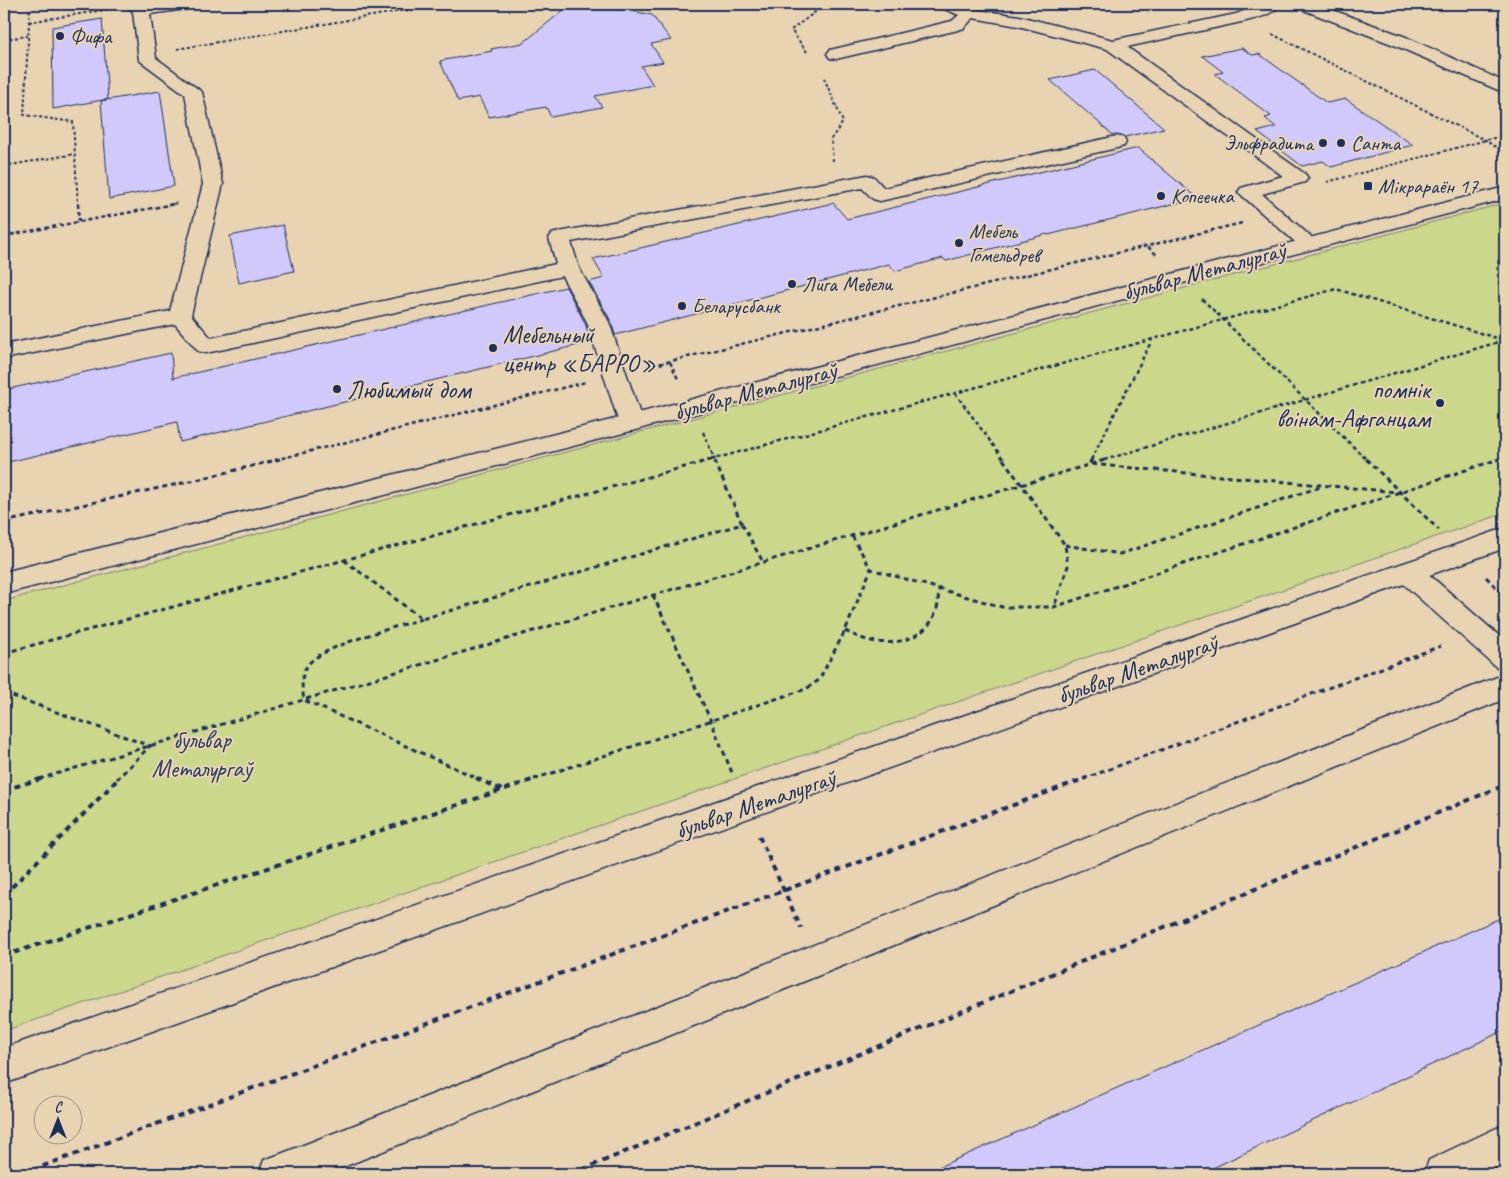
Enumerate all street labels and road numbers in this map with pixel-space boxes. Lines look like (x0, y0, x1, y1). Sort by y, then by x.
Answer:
street label: бульвар Металургаў (1119, 233, 1291, 308)
street label: бульвар Металургаў (670, 353, 842, 428)
street label: бульвар Металургаў (1053, 626, 1224, 711)
street label: бульвар Металургаў (671, 761, 842, 846)

